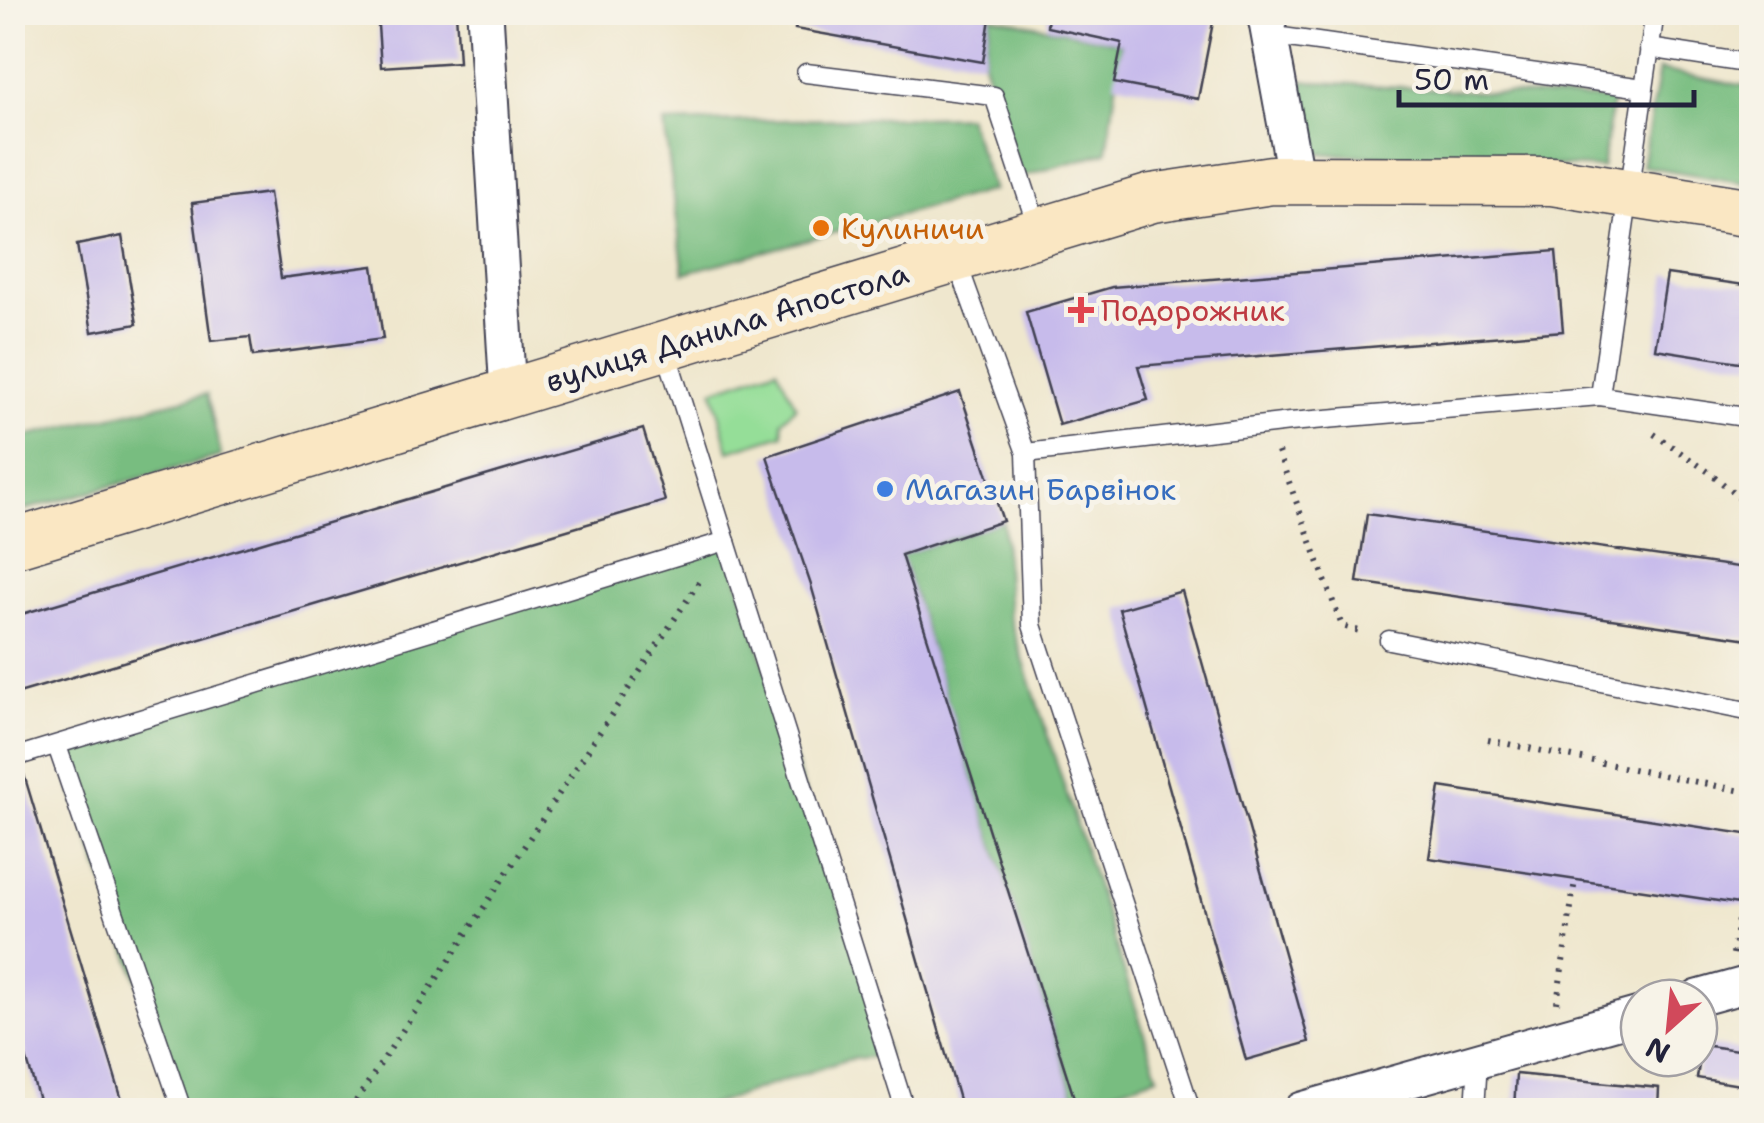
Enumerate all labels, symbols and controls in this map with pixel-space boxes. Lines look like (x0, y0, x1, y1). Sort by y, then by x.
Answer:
scale bar (1399, 45, 1694, 107)
text: 50 m (1414, 59, 1489, 100)
place label: Кулиничи (841, 208, 984, 249)
marker: Кулиничи (810, 217, 832, 239)
street label: вулиця Данила Апостола (540, 252, 914, 402)
place label: Подорожник (1101, 290, 1285, 331)
marker: Подорожник (1070, 299, 1092, 321)
place label: Магазин Барвінок (905, 469, 1176, 510)
marker: Магазин Барвінок (874, 478, 896, 500)
north arrow (1619, 978, 1719, 1078)
text: N (1639, 1028, 1676, 1072)

